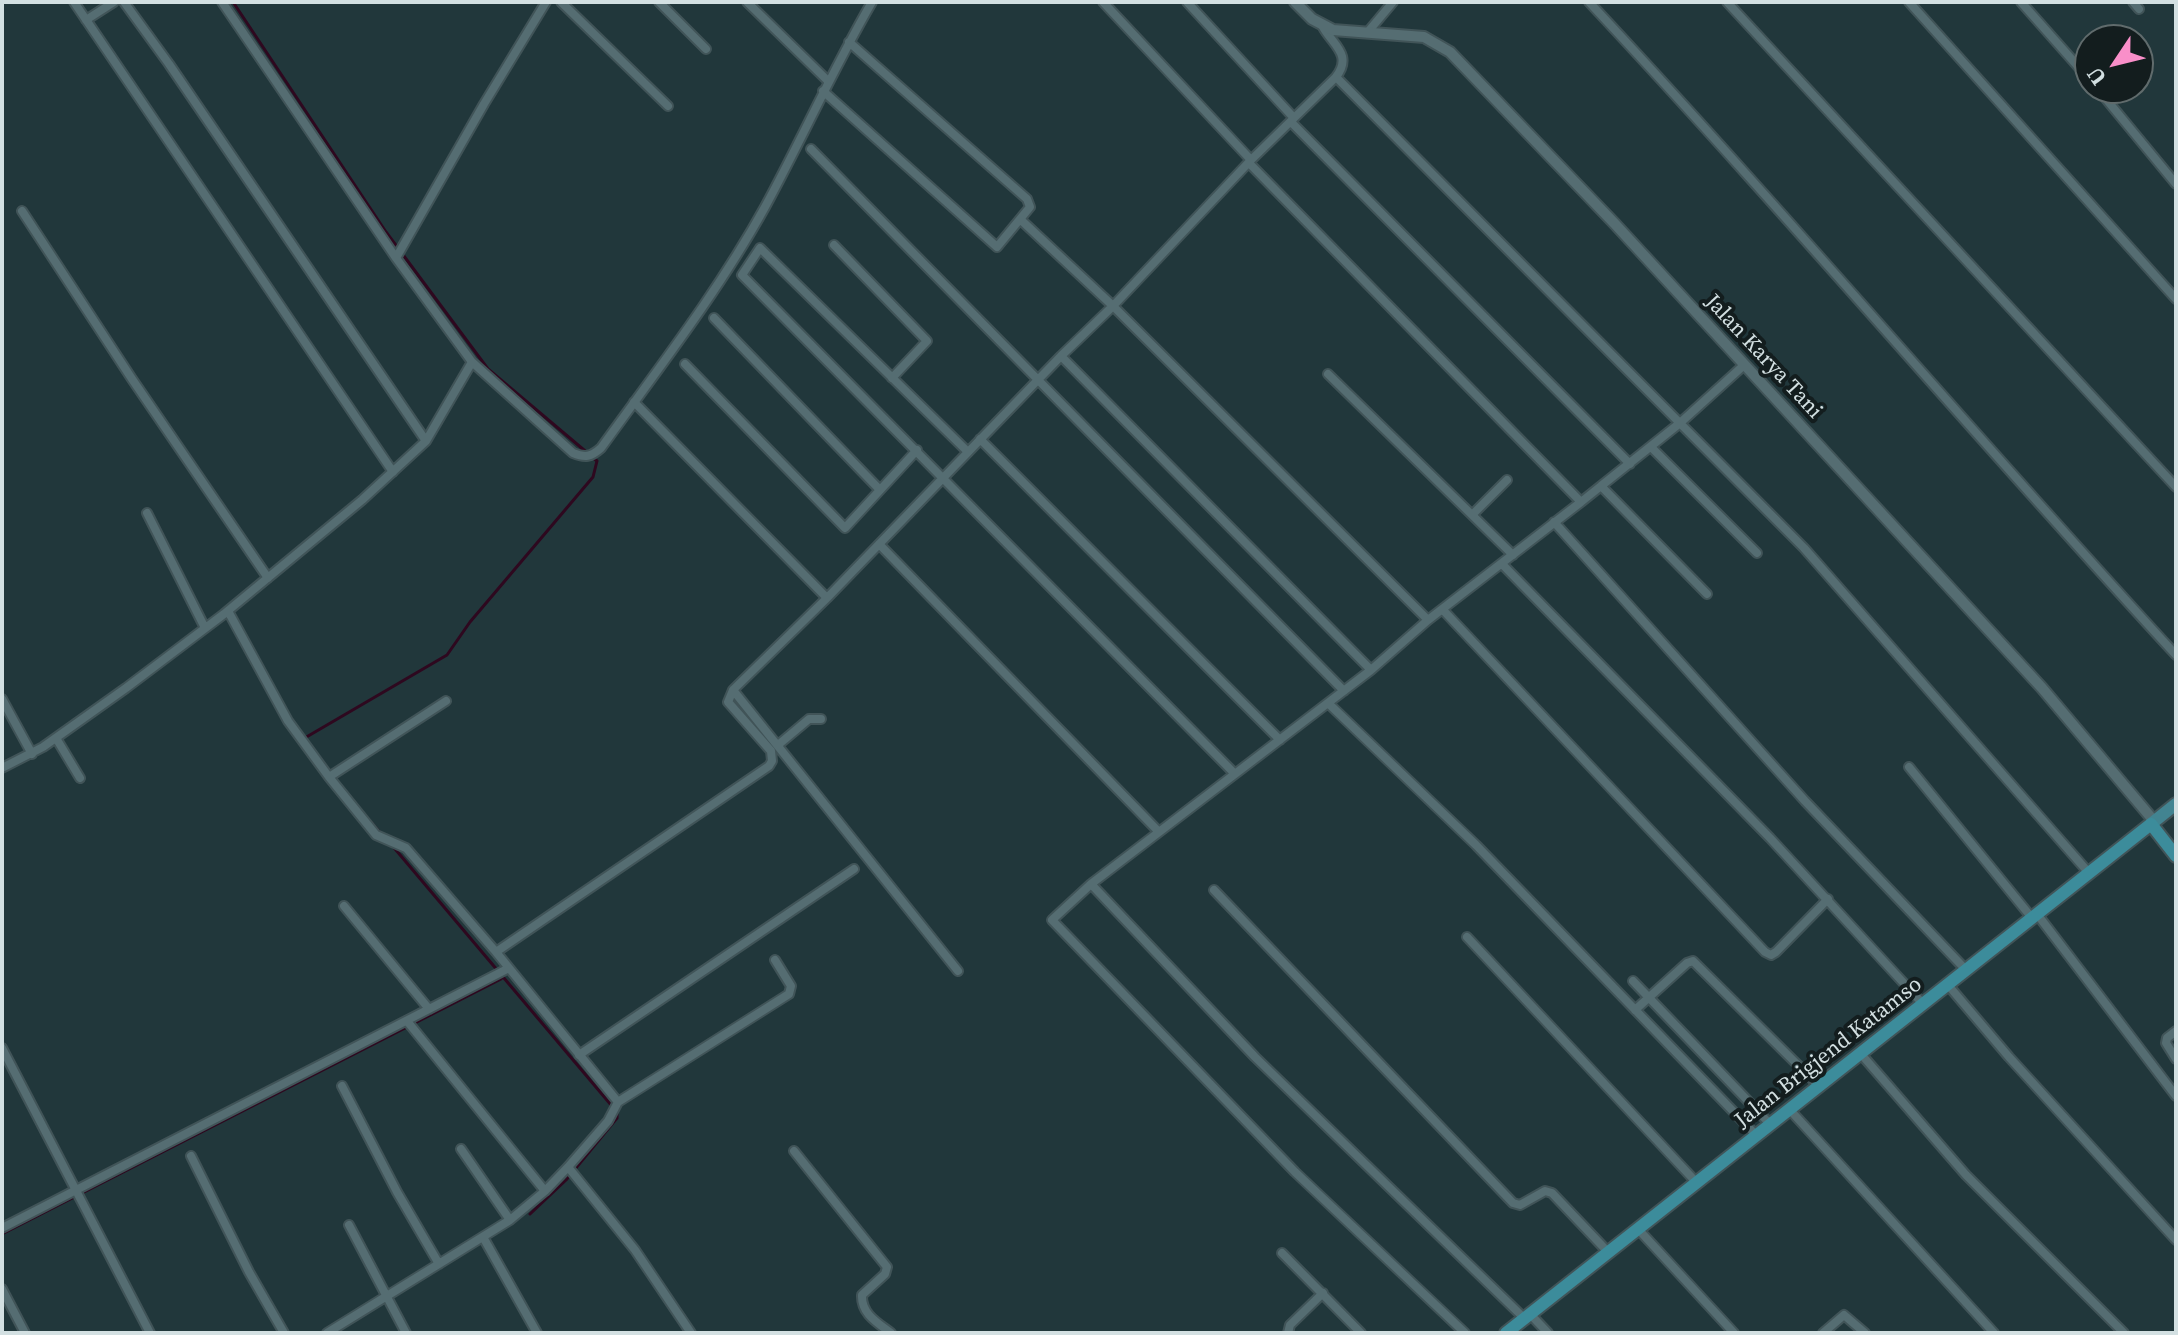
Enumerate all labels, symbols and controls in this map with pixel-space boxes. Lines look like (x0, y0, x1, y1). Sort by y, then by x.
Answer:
north arrow (2074, 24, 2154, 104)
text: U (2079, 61, 2113, 92)
street label: Jalan Karya Tani (1699, 289, 1827, 425)
street label: Jalan Brigjend Katamso (1730, 972, 1928, 1134)

